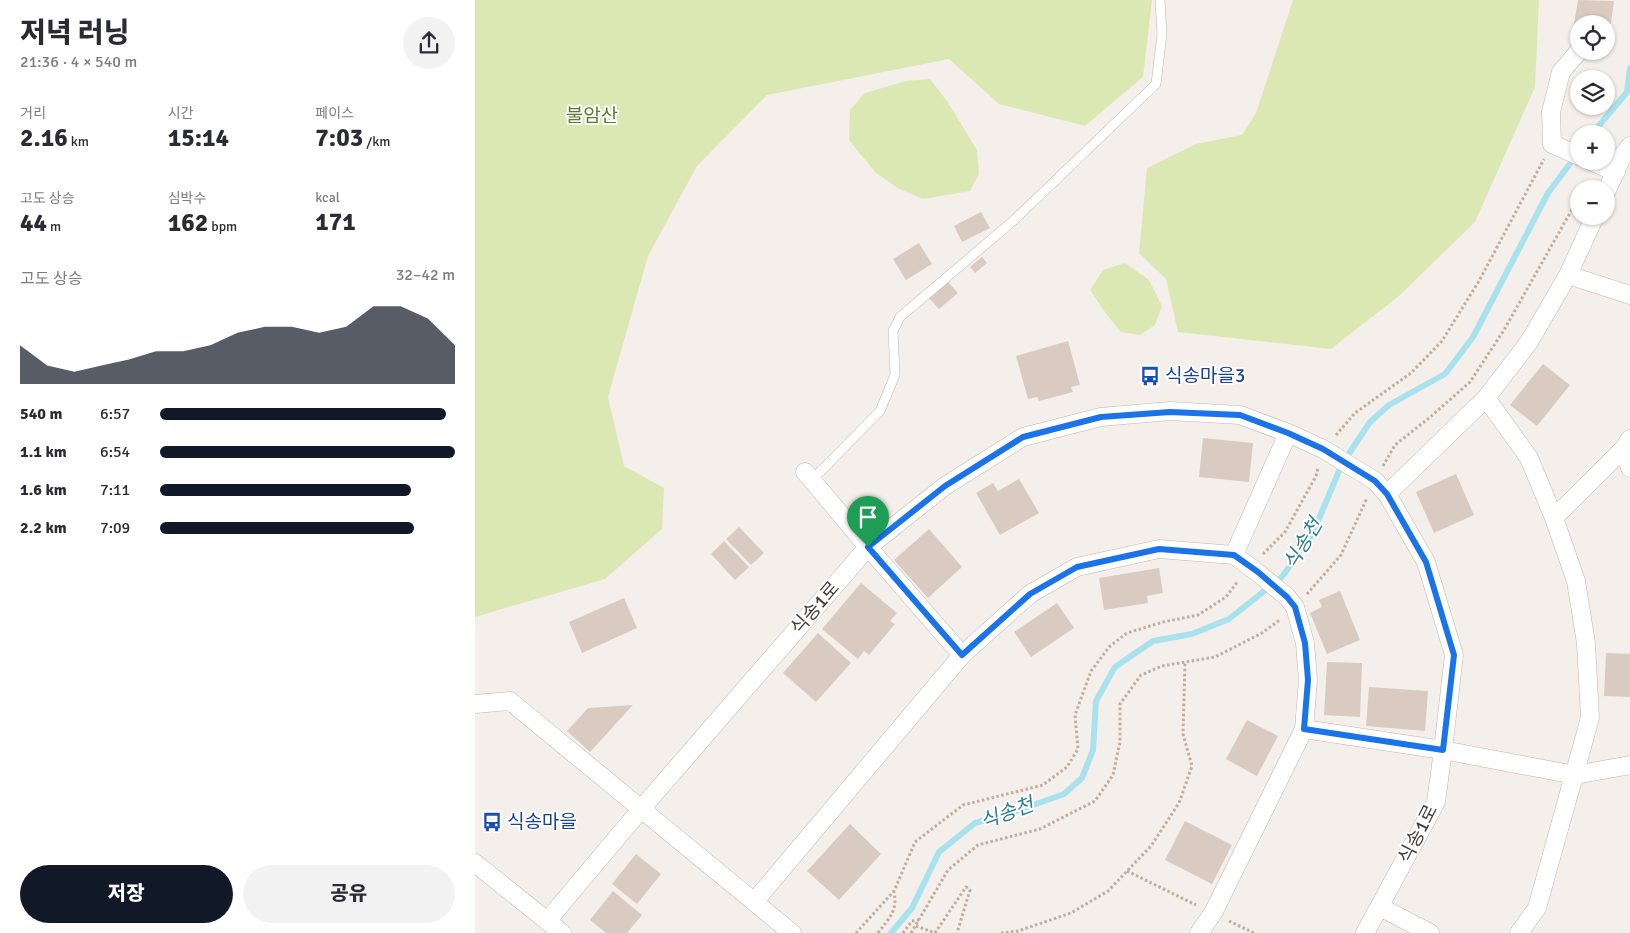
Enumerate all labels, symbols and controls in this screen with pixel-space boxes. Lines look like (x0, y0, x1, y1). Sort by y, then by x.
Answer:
map controls (1570, 15, 1615, 225)
button: locate (1570, 15, 1615, 60)
text: 저녁 러닝 (20, 16, 129, 50)
button: share (403, 17, 455, 69)
text: 21:36 · 4 × 540 m (20, 52, 137, 72)
button: layers (1570, 70, 1615, 115)
park label: 불암산 (566, 104, 618, 128)
text: 거리 (20, 105, 46, 122)
text: 시간 (168, 105, 193, 122)
text: 페이스 (315, 105, 354, 122)
text: 2.16 (20, 122, 68, 153)
text: 15:14 (168, 122, 229, 153)
text: 7:03 (315, 122, 363, 153)
button: + (1570, 125, 1615, 170)
text: km (68, 133, 89, 150)
text: /km (363, 133, 390, 150)
button: − (1570, 180, 1615, 225)
text: kcal (315, 189, 340, 206)
text: 고도 상승 (20, 190, 75, 207)
text: 심박수 (168, 190, 206, 207)
text: 171 (315, 206, 356, 237)
text: 44 (20, 207, 47, 238)
text: 162 (168, 207, 208, 238)
text: m (47, 218, 61, 235)
text: bpm (208, 218, 237, 235)
text: 32–42 m (396, 265, 455, 285)
text: 고도 상승 (20, 269, 82, 289)
place label: 식송마을3 (1165, 364, 1245, 388)
bus stop icon: 식송마을3 (1139, 365, 1161, 387)
text: 540 m (20, 404, 62, 424)
text: 6:57 (100, 404, 130, 424)
text: 1.1 km (20, 442, 67, 462)
text: 6:54 (100, 442, 130, 462)
text: 1.6 km (20, 480, 67, 500)
text: 7:11 (100, 480, 130, 500)
pin (847, 496, 889, 547)
icon: arrive (854, 503, 882, 531)
water label: 식송천 (1278, 512, 1329, 574)
text: 2.2 km (20, 518, 67, 538)
text: 7:09 (100, 518, 130, 538)
street label: 식송1로 (785, 576, 845, 640)
water label: 식송천 (977, 791, 1040, 834)
street label: 식송1로 (1393, 801, 1443, 867)
place label: 식송마을 (507, 810, 577, 834)
bus stop icon: 식송마을 (481, 811, 503, 833)
button: 저장 (20, 865, 233, 923)
button: 공유 (243, 865, 455, 923)

